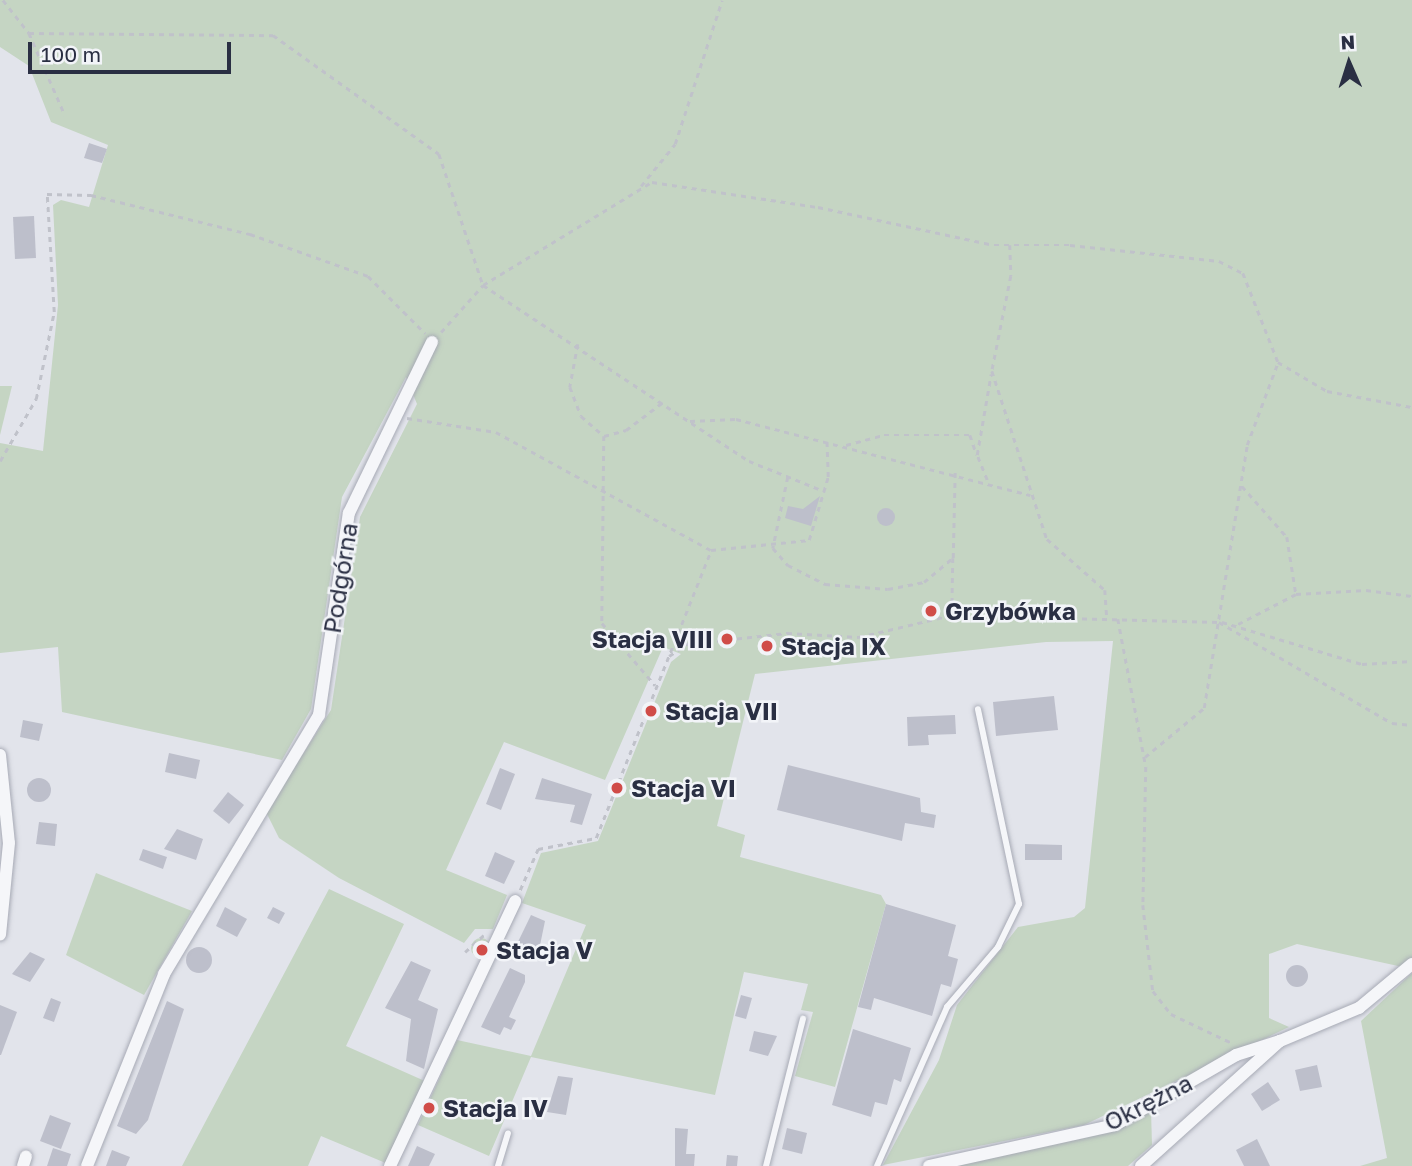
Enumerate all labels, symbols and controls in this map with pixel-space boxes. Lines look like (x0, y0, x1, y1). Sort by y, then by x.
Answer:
scale bar (32, 28, 234, 72)
north arrow (1314, 28, 1384, 98)
text: N (1340, 30, 1356, 53)
text: 100 m (41, 41, 101, 67)
street label: Podgórna (317, 521, 363, 635)
place label: Grzybówka (945, 597, 1076, 625)
marker: Grzybówka (923, 603, 939, 619)
place label: Stacja VIII (592, 625, 713, 653)
marker: Stacja VIII (719, 631, 735, 647)
place label: Stacja IX (781, 632, 886, 660)
marker: Stacja IX (759, 638, 775, 654)
place label: Stacja VII (665, 697, 778, 725)
marker: Stacja VII (643, 703, 659, 719)
place label: Stacja VI (631, 774, 736, 802)
marker: Stacja VI (609, 780, 625, 796)
place label: Stacja V (496, 936, 593, 964)
marker: Stacja V (474, 942, 490, 958)
street label: Okrężna (1099, 1068, 1197, 1136)
place label: Stacja IV (443, 1094, 548, 1122)
marker: Stacja IV (421, 1100, 437, 1116)

